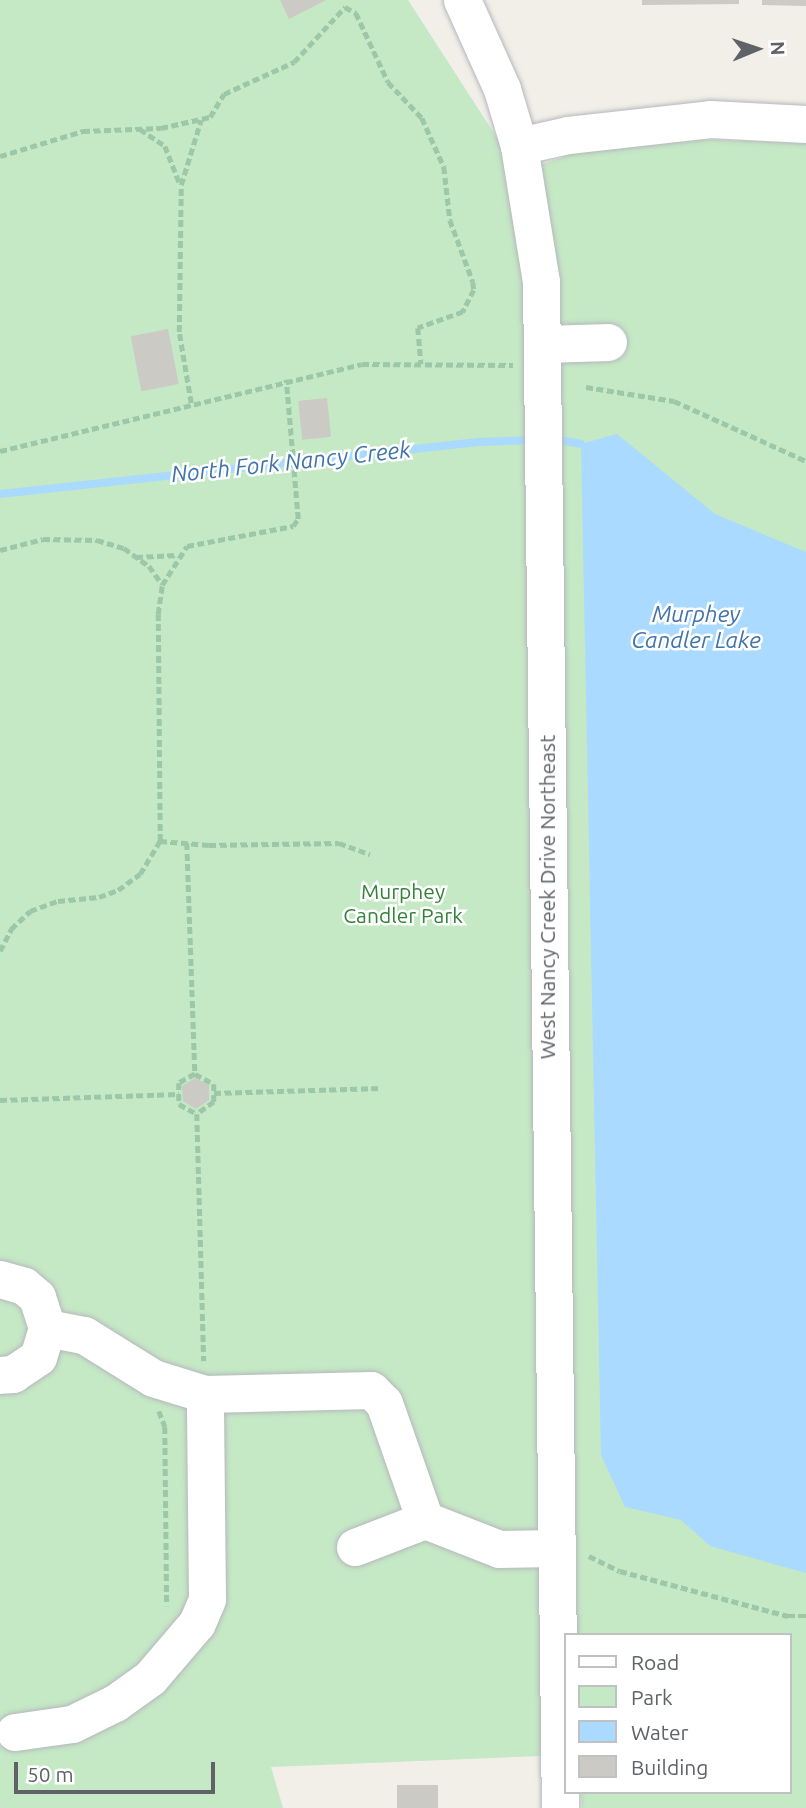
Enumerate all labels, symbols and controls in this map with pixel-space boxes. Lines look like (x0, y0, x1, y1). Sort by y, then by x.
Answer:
north arrow (722, 14, 792, 84)
text: N (767, 41, 789, 56)
water label: North Fork Nancy Creek (170, 436, 412, 488)
water label: Murphey Candler Lake (631, 600, 761, 654)
street label: West Nancy Creek Drive Northeast (534, 735, 560, 1059)
park label: Murphey Candler Park (343, 878, 463, 928)
legend (564, 1633, 792, 1794)
text: Road (631, 1650, 679, 1674)
text: Park (631, 1685, 673, 1709)
text: Water (631, 1720, 689, 1744)
scale bar (18, 1748, 219, 1792)
text: Building (631, 1755, 708, 1779)
text: 50 m (27, 1762, 74, 1786)

